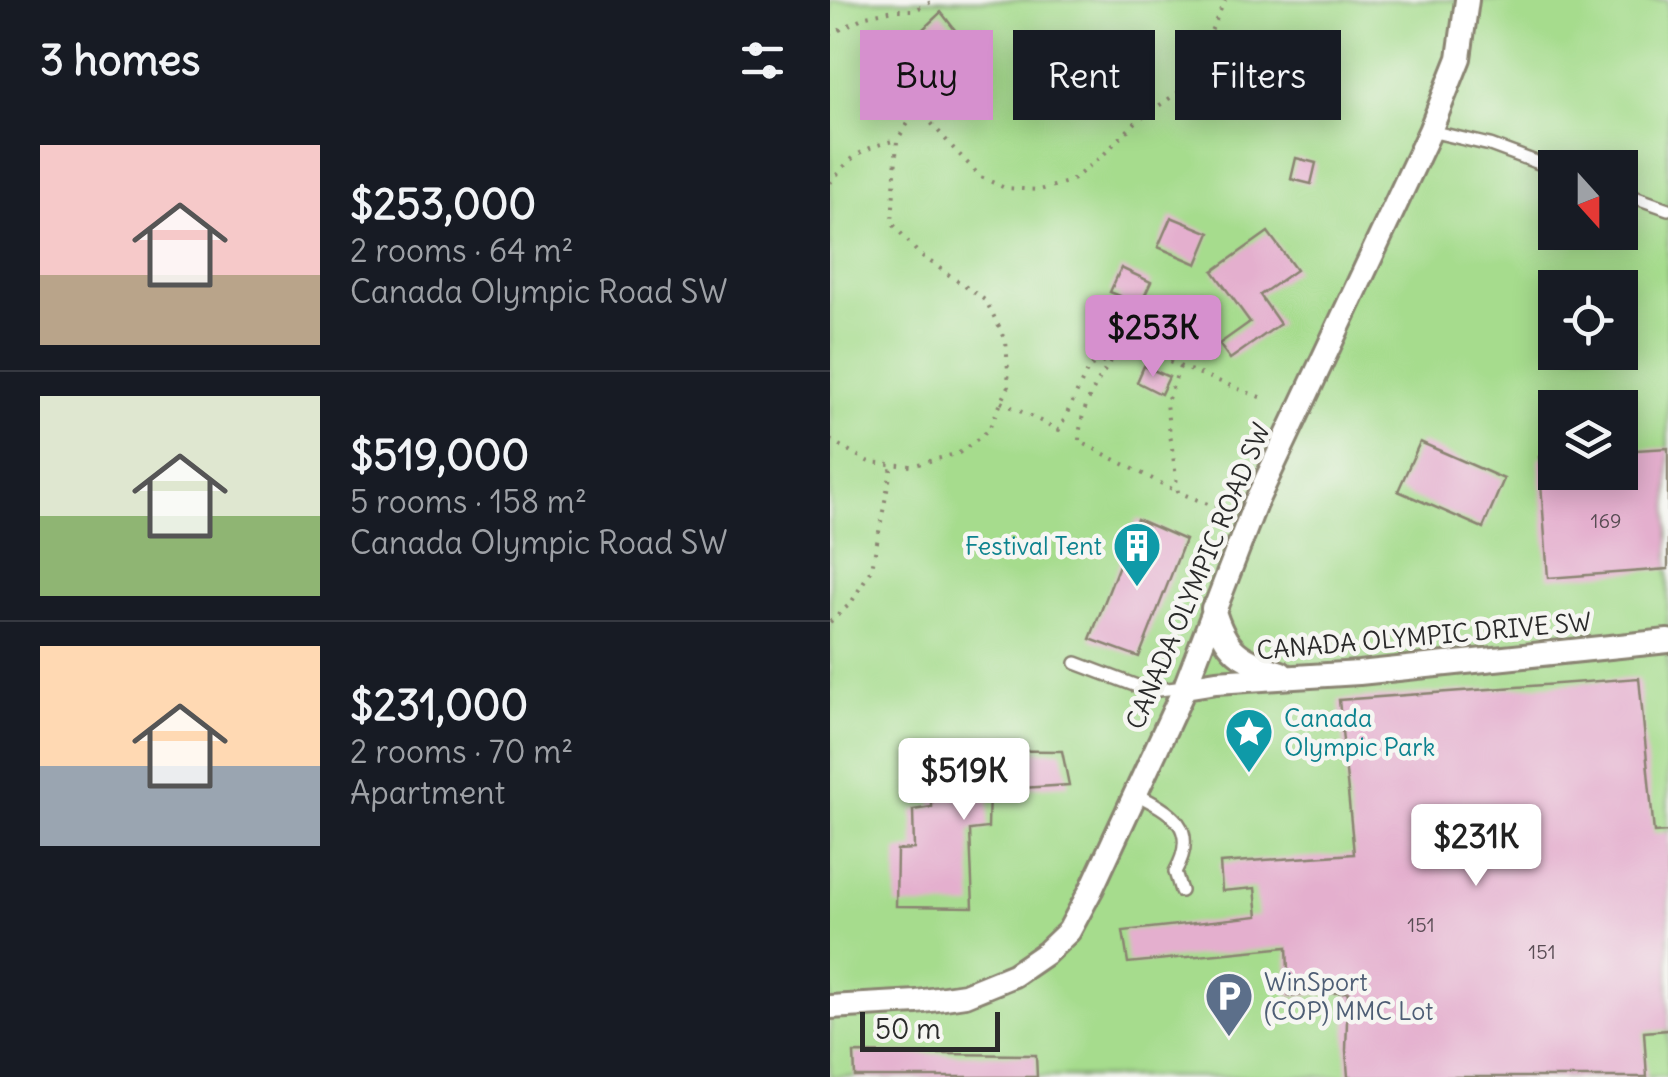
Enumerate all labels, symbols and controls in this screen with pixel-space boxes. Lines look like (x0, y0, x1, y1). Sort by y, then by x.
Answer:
chip: Buy (860, 30, 993, 120)
chip: Rent (1013, 30, 1155, 120)
chip: Filters (1175, 30, 1341, 120)
icon: filters (735, 33, 790, 88)
text: 3 homes (40, 34, 200, 86)
north arrow (1538, 150, 1638, 250)
map controls (1538, 150, 1638, 490)
text: $253,000 (350, 178, 536, 230)
icon: home (120, 185, 240, 305)
text: 2 rooms · 64 m² (350, 230, 573, 271)
button: locate (1538, 270, 1638, 370)
text: Canada Olympic Road SW (350, 271, 727, 312)
pin: $253K (1083, 295, 1223, 380)
text: $253K (1107, 307, 1199, 348)
button: layers (1538, 390, 1638, 490)
street label: CANADA OLYMPIC ROAD SW (1119, 418, 1277, 734)
text: $519,000 (350, 429, 529, 481)
icon: home (120, 436, 240, 556)
text: 5 rooms · 158 m² (350, 481, 587, 522)
house number: 169 (1591, 508, 1621, 533)
building icon: Festival Tent (1111, 520, 1163, 588)
text: Canada Olympic Road SW (350, 522, 727, 563)
place label: Festival Tent (965, 530, 1102, 562)
street label: CANADA OLYMPIC DRIVE SW (1255, 605, 1593, 667)
text: $231,000 (350, 679, 528, 731)
icon: home (120, 686, 240, 806)
place label: Canada Olympic Park (1284, 702, 1435, 763)
place icon: Canada Olympic Park (1223, 706, 1275, 774)
text: 2 rooms · 70 m² (350, 731, 573, 772)
pin: $519K (894, 738, 1034, 823)
text: $519K (920, 750, 1008, 791)
text: Apartment (350, 772, 505, 813)
pin: $231K (1406, 804, 1546, 889)
text: $231K (1433, 816, 1519, 857)
house number: 151 (1407, 912, 1435, 937)
house number: 151 (1528, 939, 1556, 964)
place label: WinSport (COP) MMC Lot (1264, 966, 1434, 1027)
parking icon: WinSport (COP) MMC Lot (1203, 970, 1255, 1038)
scale bar (860, 1007, 1000, 1052)
text: 50 m (875, 1011, 941, 1047)

